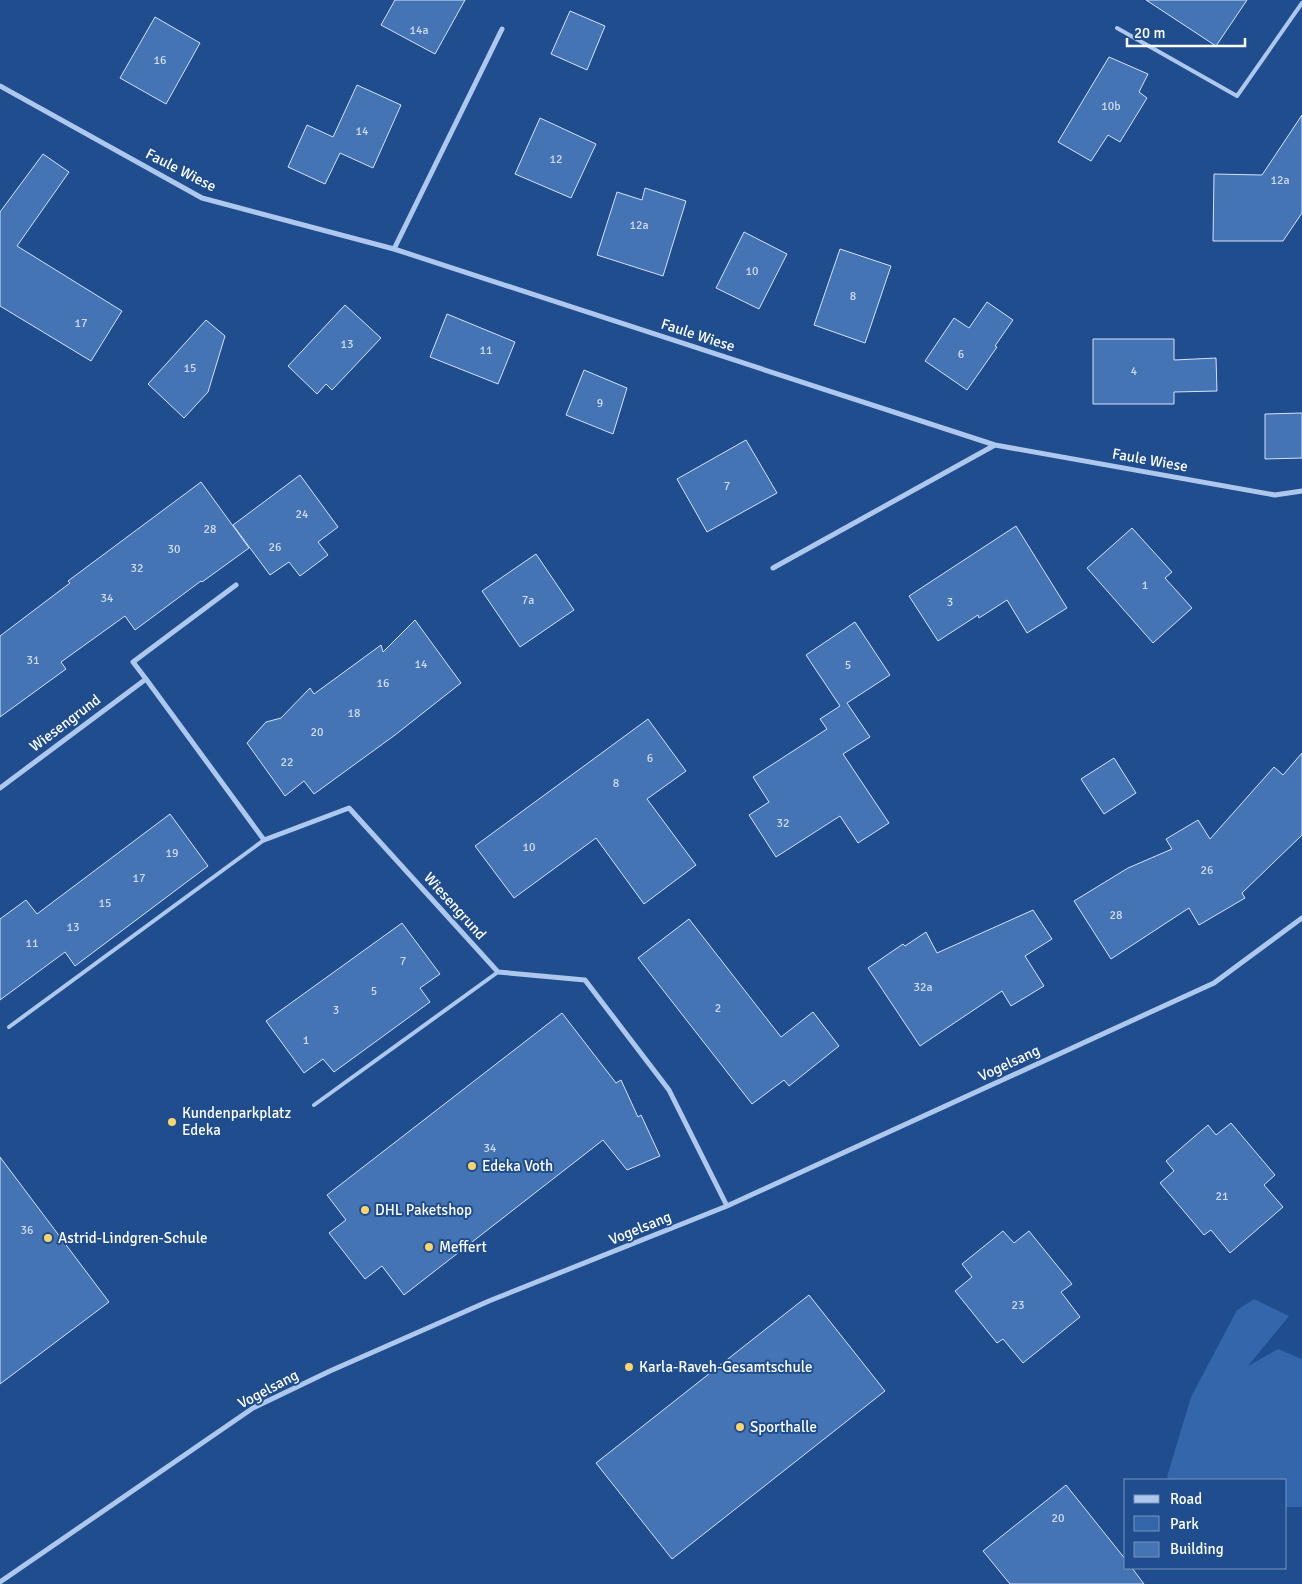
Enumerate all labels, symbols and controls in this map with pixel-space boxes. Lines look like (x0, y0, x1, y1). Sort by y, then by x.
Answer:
scale bar (1127, 15, 1244, 47)
house number: 14a (409, 23, 429, 38)
text: 20 m (1134, 24, 1165, 42)
house number: 16 (154, 53, 166, 68)
house number: 10b (1101, 99, 1121, 114)
house number: 14 (356, 124, 369, 139)
street label: Faule Wiese (143, 145, 219, 195)
house number: 12 (550, 152, 562, 167)
house number: 12a (1270, 173, 1290, 188)
house number: 12a (629, 218, 649, 233)
house number: 10 (746, 264, 758, 279)
house number: 8 (850, 289, 856, 304)
street label: Faule Wiese (659, 315, 737, 355)
house number: 17 (75, 316, 87, 331)
house number: 13 (341, 337, 353, 352)
house number: 11 (480, 343, 492, 358)
house number: 6 (958, 347, 964, 362)
house number: 15 (184, 361, 196, 376)
house number: 4 (1131, 364, 1138, 379)
house number: 9 (597, 396, 603, 411)
street label: Faule Wiese (1111, 444, 1189, 476)
house number: 7 (724, 479, 730, 494)
house number: 24 (296, 507, 309, 522)
house number: 28 (204, 522, 216, 537)
house number: 26 (269, 540, 281, 555)
house number: 30 (168, 542, 180, 557)
house number: 32 (131, 561, 143, 576)
house number: 1 (1142, 578, 1148, 593)
house number: 34 (101, 591, 114, 606)
house number: 7a (522, 593, 534, 608)
house number: 3 (947, 595, 953, 610)
house number: 31 (27, 653, 39, 668)
house number: 14 (415, 657, 428, 672)
house number: 5 (845, 658, 851, 673)
house number: 16 (377, 676, 389, 691)
street label: Wiesengrund (26, 690, 104, 756)
house number: 18 (348, 706, 360, 721)
house number: 20 (311, 725, 323, 740)
house number: 6 (647, 751, 653, 766)
house number: 22 (281, 755, 293, 770)
house number: 8 (613, 776, 619, 791)
house number: 32 (777, 816, 789, 831)
house number: 10 (523, 840, 535, 855)
house number: 19 (166, 846, 178, 861)
house number: 26 (1201, 863, 1213, 878)
street label: Wiesengrund (420, 869, 490, 943)
house number: 17 (133, 871, 145, 886)
house number: 15 (99, 896, 111, 911)
house number: 28 (1110, 908, 1122, 923)
house number: 13 (67, 920, 79, 935)
house number: 11 (26, 936, 38, 951)
house number: 7 (400, 954, 406, 969)
house number: 32a (913, 980, 933, 995)
house number: 5 (371, 984, 377, 999)
house number: 2 (715, 1001, 721, 1016)
house number: 3 (333, 1003, 339, 1018)
house number: 1 (303, 1033, 309, 1048)
street label: Vogelsang (975, 1041, 1043, 1085)
place label: Kundenparkplatz Edeka (182, 1104, 292, 1139)
marker: Kundenparkplatz Edeka (166, 1116, 178, 1128)
house number: 34 (484, 1141, 497, 1156)
place label: Edeka Voth (482, 1157, 553, 1175)
marker: Edeka Voth (466, 1160, 478, 1172)
house number: 21 (1216, 1189, 1228, 1204)
place label: DHL Paketshop (375, 1201, 472, 1219)
marker: DHL Paketshop (359, 1204, 371, 1216)
street label: Vogelsang (606, 1207, 674, 1249)
house number: 36 (21, 1223, 33, 1238)
place label: Astrid-Lindgren-Schule (58, 1229, 207, 1247)
marker: Astrid-Lindgren-Schule (42, 1232, 54, 1244)
place label: Meffert (439, 1238, 487, 1256)
marker: Meffert (423, 1241, 435, 1253)
house number: 23 (1012, 1298, 1024, 1313)
place label: Karla-Raveh-Gesamtschule (639, 1358, 812, 1376)
marker: Karla-Raveh-Gesamtschule (623, 1361, 635, 1373)
street label: Vogelsang (235, 1366, 301, 1412)
place label: Sporthalle (750, 1418, 817, 1436)
marker: Sporthalle (734, 1421, 746, 1433)
legend (1124, 1479, 1287, 1569)
text: Road (1170, 1490, 1202, 1508)
house number: 20 (1052, 1511, 1064, 1526)
text: Park (1170, 1515, 1199, 1533)
text: Building (1170, 1540, 1224, 1558)

